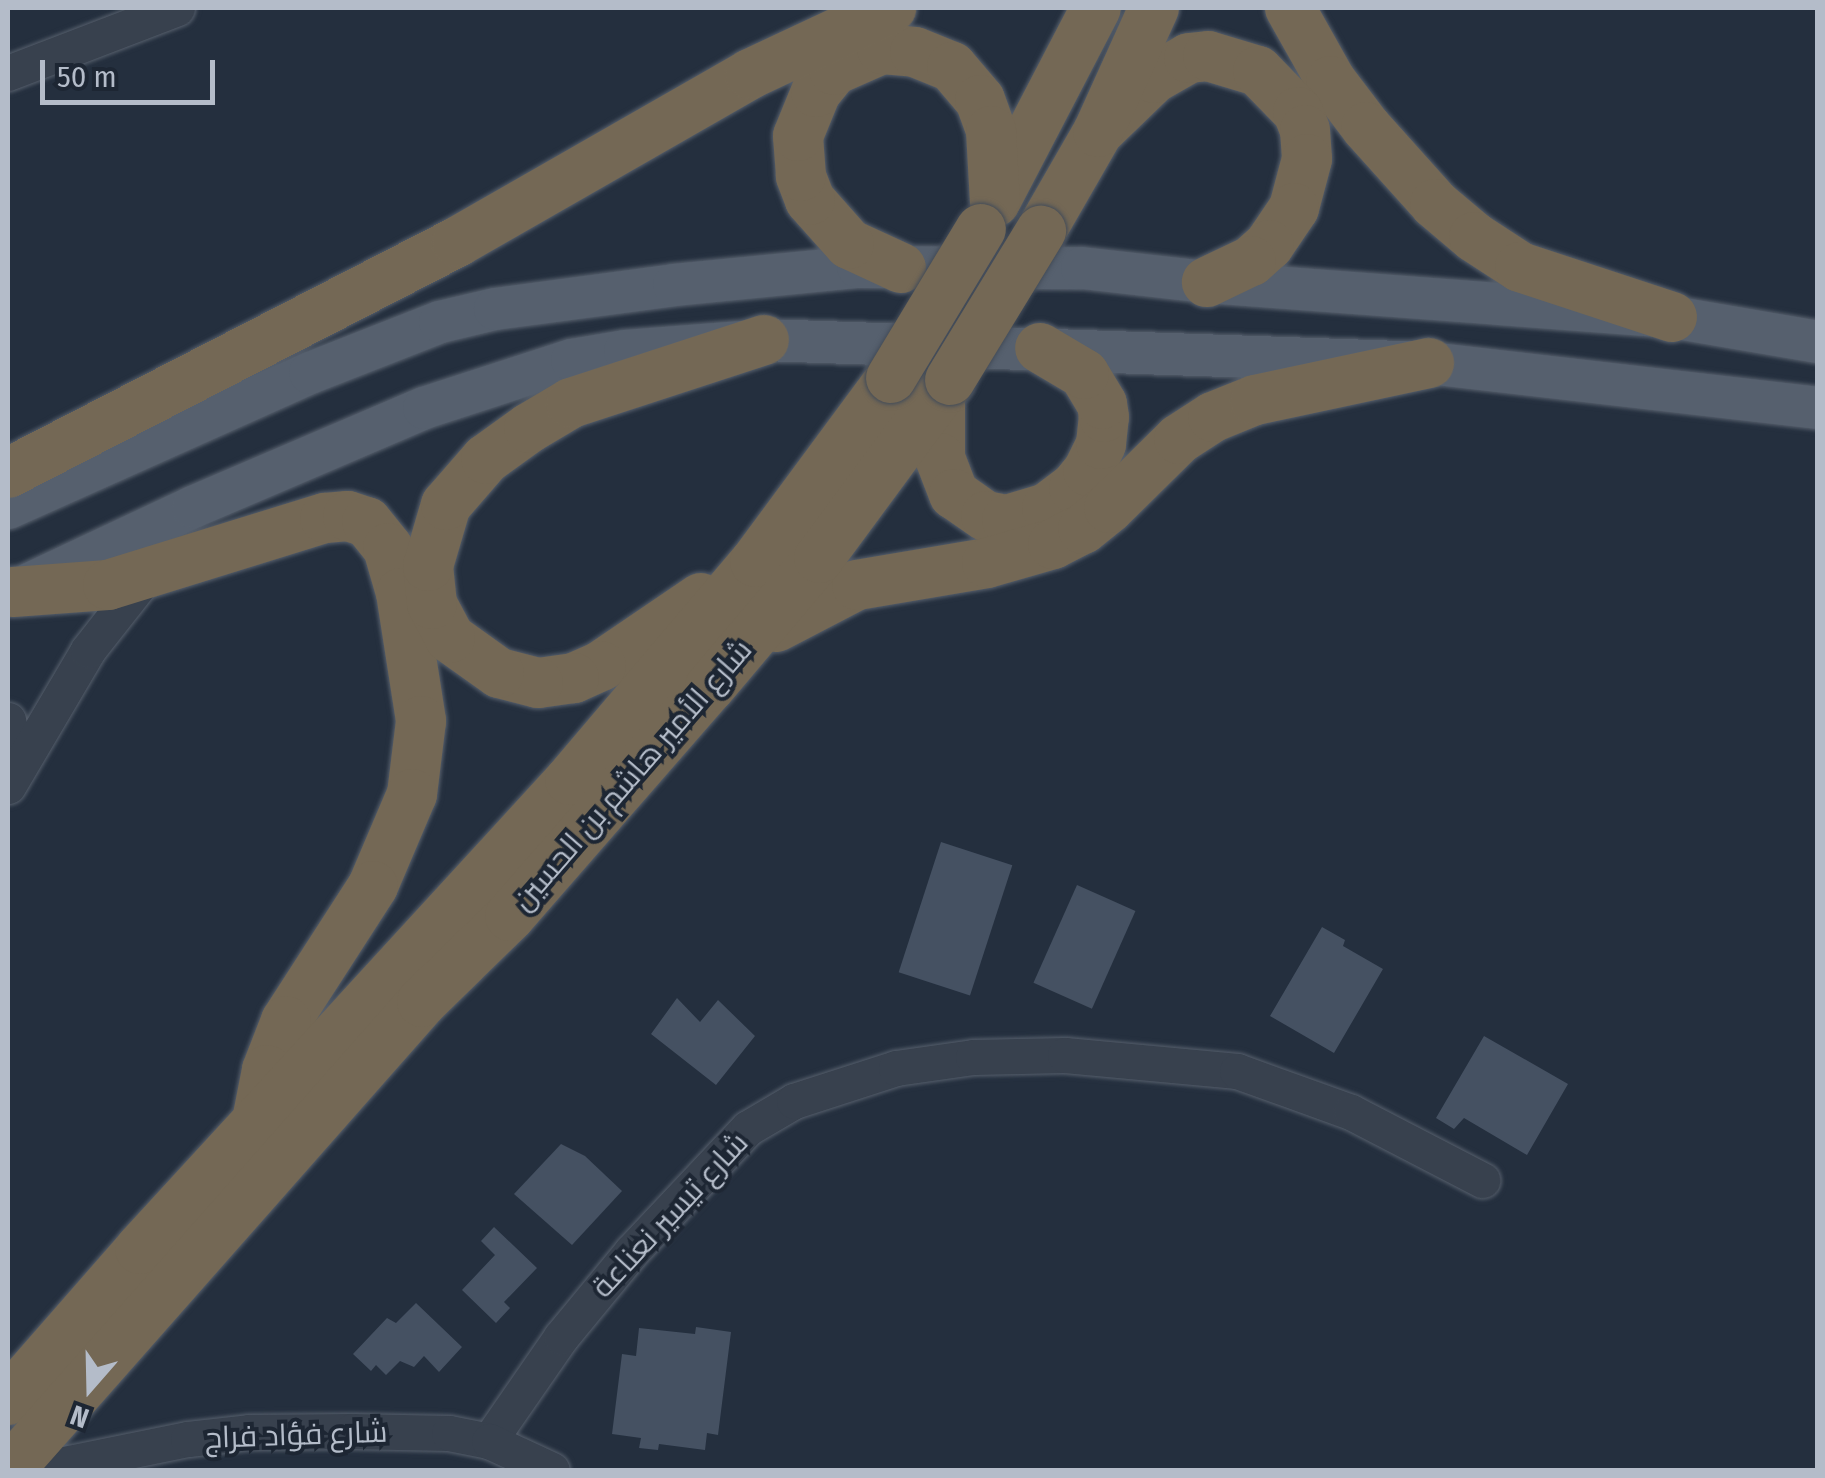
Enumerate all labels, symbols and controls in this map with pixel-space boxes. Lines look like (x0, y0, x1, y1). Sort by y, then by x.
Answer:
scale bar (45, 40, 220, 102)
text: 50 m (57, 59, 117, 95)
street label: شارع الأمير هاشم بن الحسين (505, 632, 759, 918)
street label: شارع تيسير نعناعة (584, 1125, 756, 1305)
north arrow (40, 1338, 140, 1438)
text: N (66, 1398, 93, 1435)
street label: شارع فؤاد فراج (204, 1414, 388, 1456)

